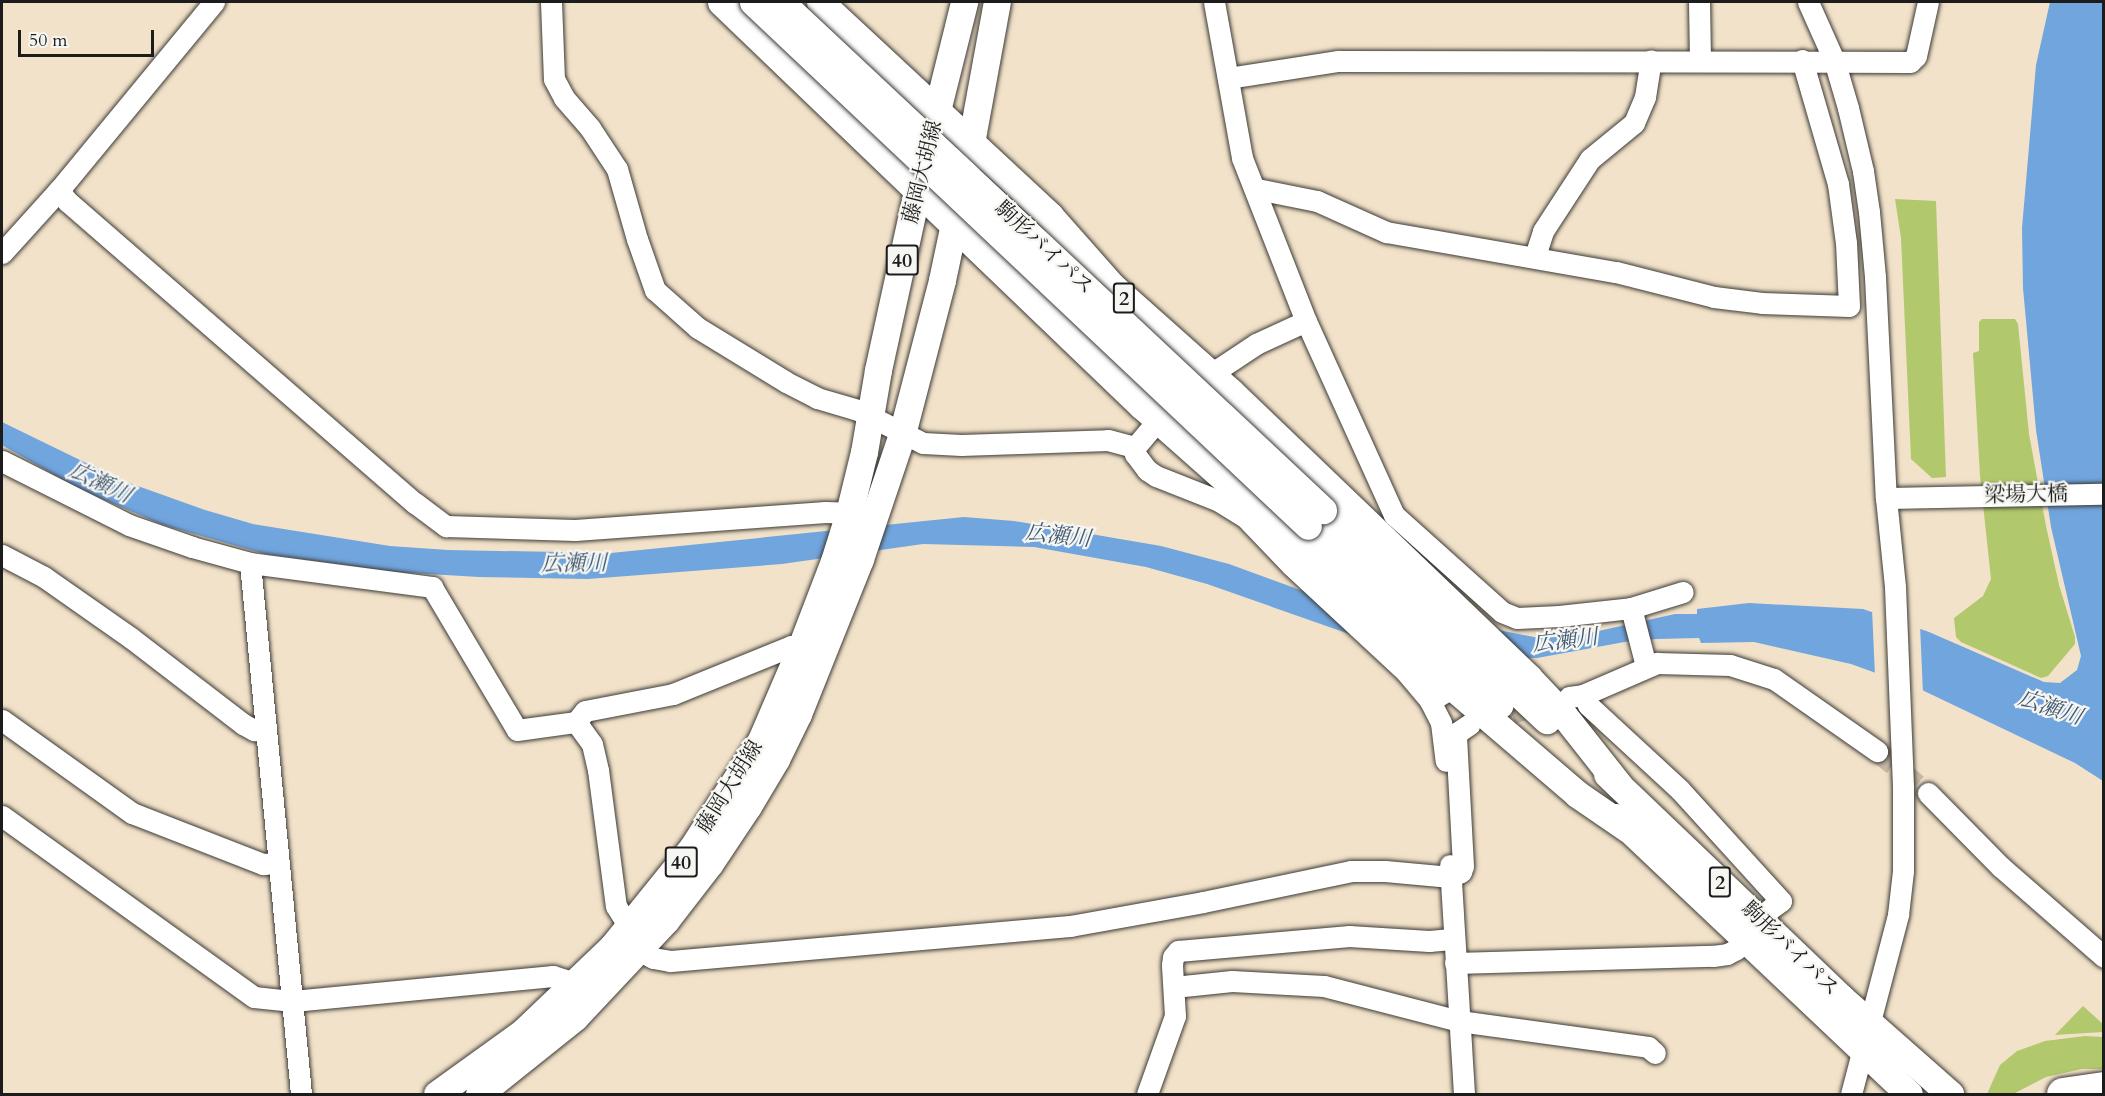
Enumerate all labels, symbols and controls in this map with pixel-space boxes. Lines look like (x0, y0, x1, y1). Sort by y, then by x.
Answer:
scale bar (21, 18, 158, 56)
text: 50 m (29, 28, 68, 53)
street label: 藤岡大胡線 (898, 118, 948, 226)
street label: 駒形バイパス (989, 196, 1099, 300)
road number: 40 (886, 243, 918, 277)
road number: 2 (1112, 281, 1136, 315)
water label: 広瀬川 (65, 457, 135, 509)
street label: 梁場大橋 (1984, 482, 2068, 508)
water label: 広瀬川 (1024, 519, 1092, 553)
water label: 広瀬川 (541, 550, 607, 578)
water label: 広瀬川 (1531, 624, 1599, 658)
water label: 広瀬川 (2015, 685, 2085, 731)
street label: 藤岡大胡線 (691, 736, 769, 838)
road number: 40 (664, 845, 698, 879)
road number: 2 (1708, 865, 1732, 899)
street label: 駒形バイパス (1736, 896, 1844, 1002)

